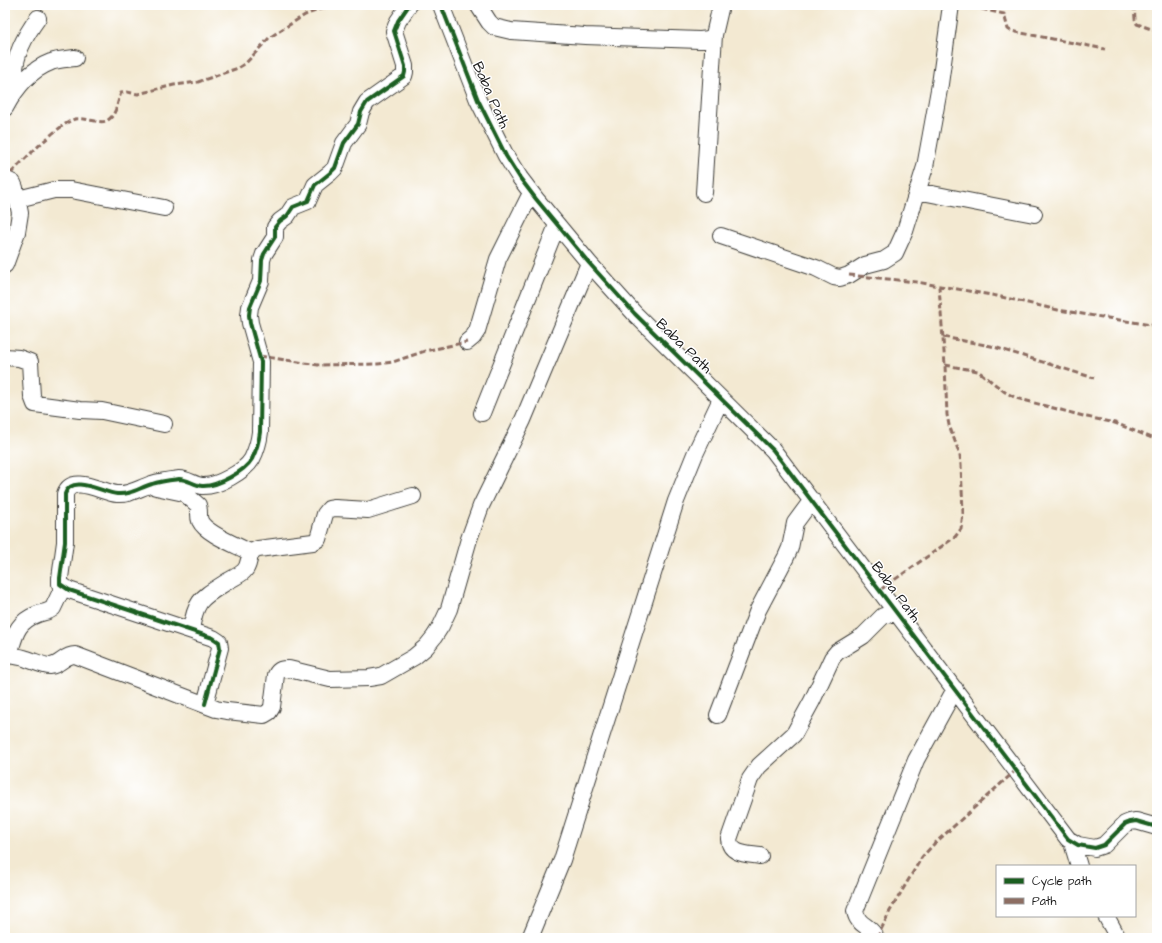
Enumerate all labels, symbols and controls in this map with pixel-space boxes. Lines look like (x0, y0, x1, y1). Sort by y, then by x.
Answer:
street label: Baba Path (467, 58, 515, 132)
street label: Baba Path (651, 314, 717, 379)
street label: Baba Path (866, 557, 926, 627)
legend (996, 865, 1136, 917)
text: Cycle path (1032, 873, 1091, 891)
text: Path (1032, 893, 1057, 910)

